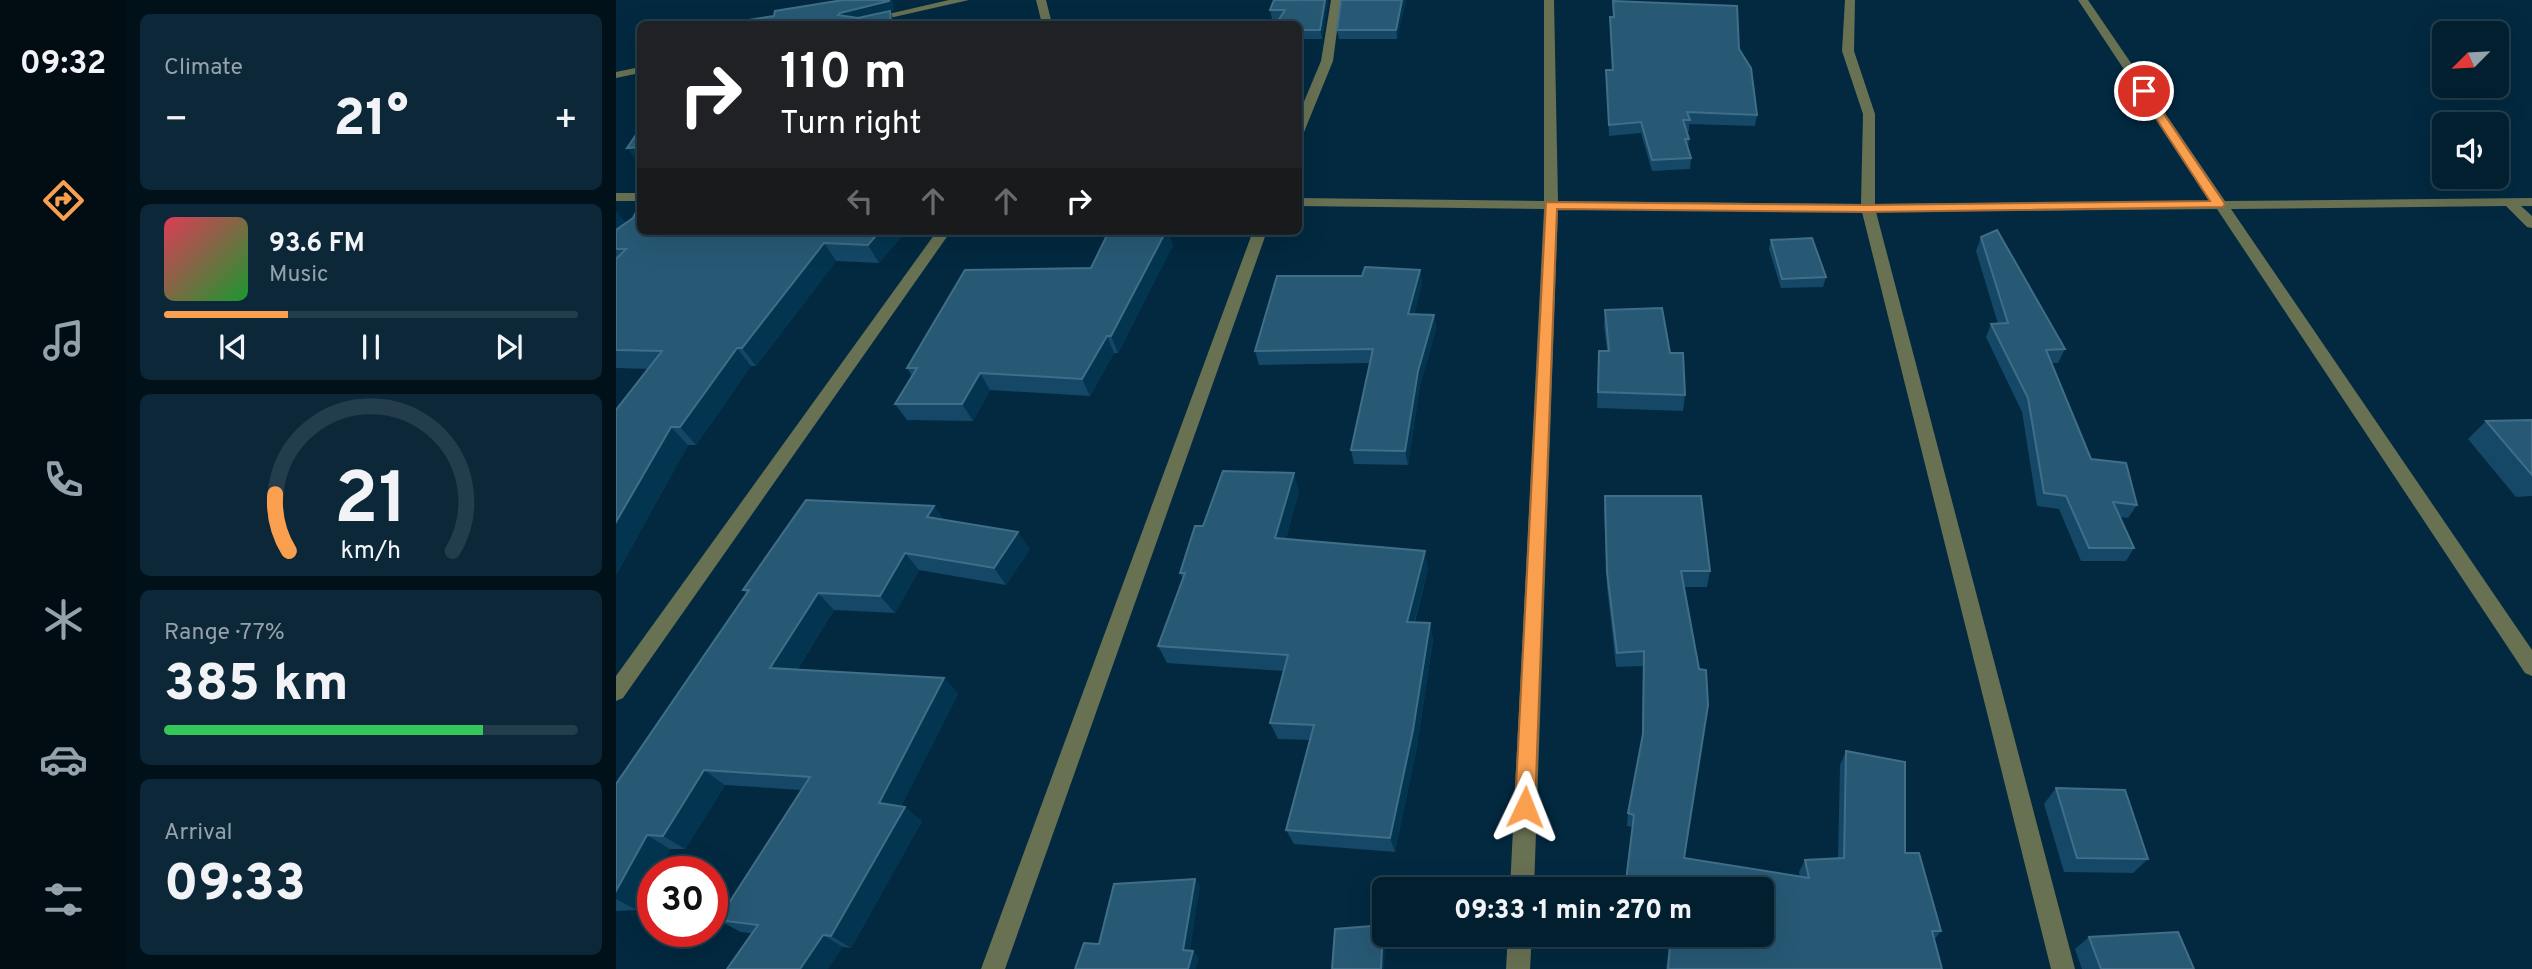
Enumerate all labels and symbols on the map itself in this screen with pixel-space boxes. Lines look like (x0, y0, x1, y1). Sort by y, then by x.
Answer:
north arrow (2432, 21, 2510, 98)
pin (2114, 61, 2174, 121)
position arrow (1488, 770, 1562, 844)
speed limit sign: 30 (637, 856, 728, 947)

